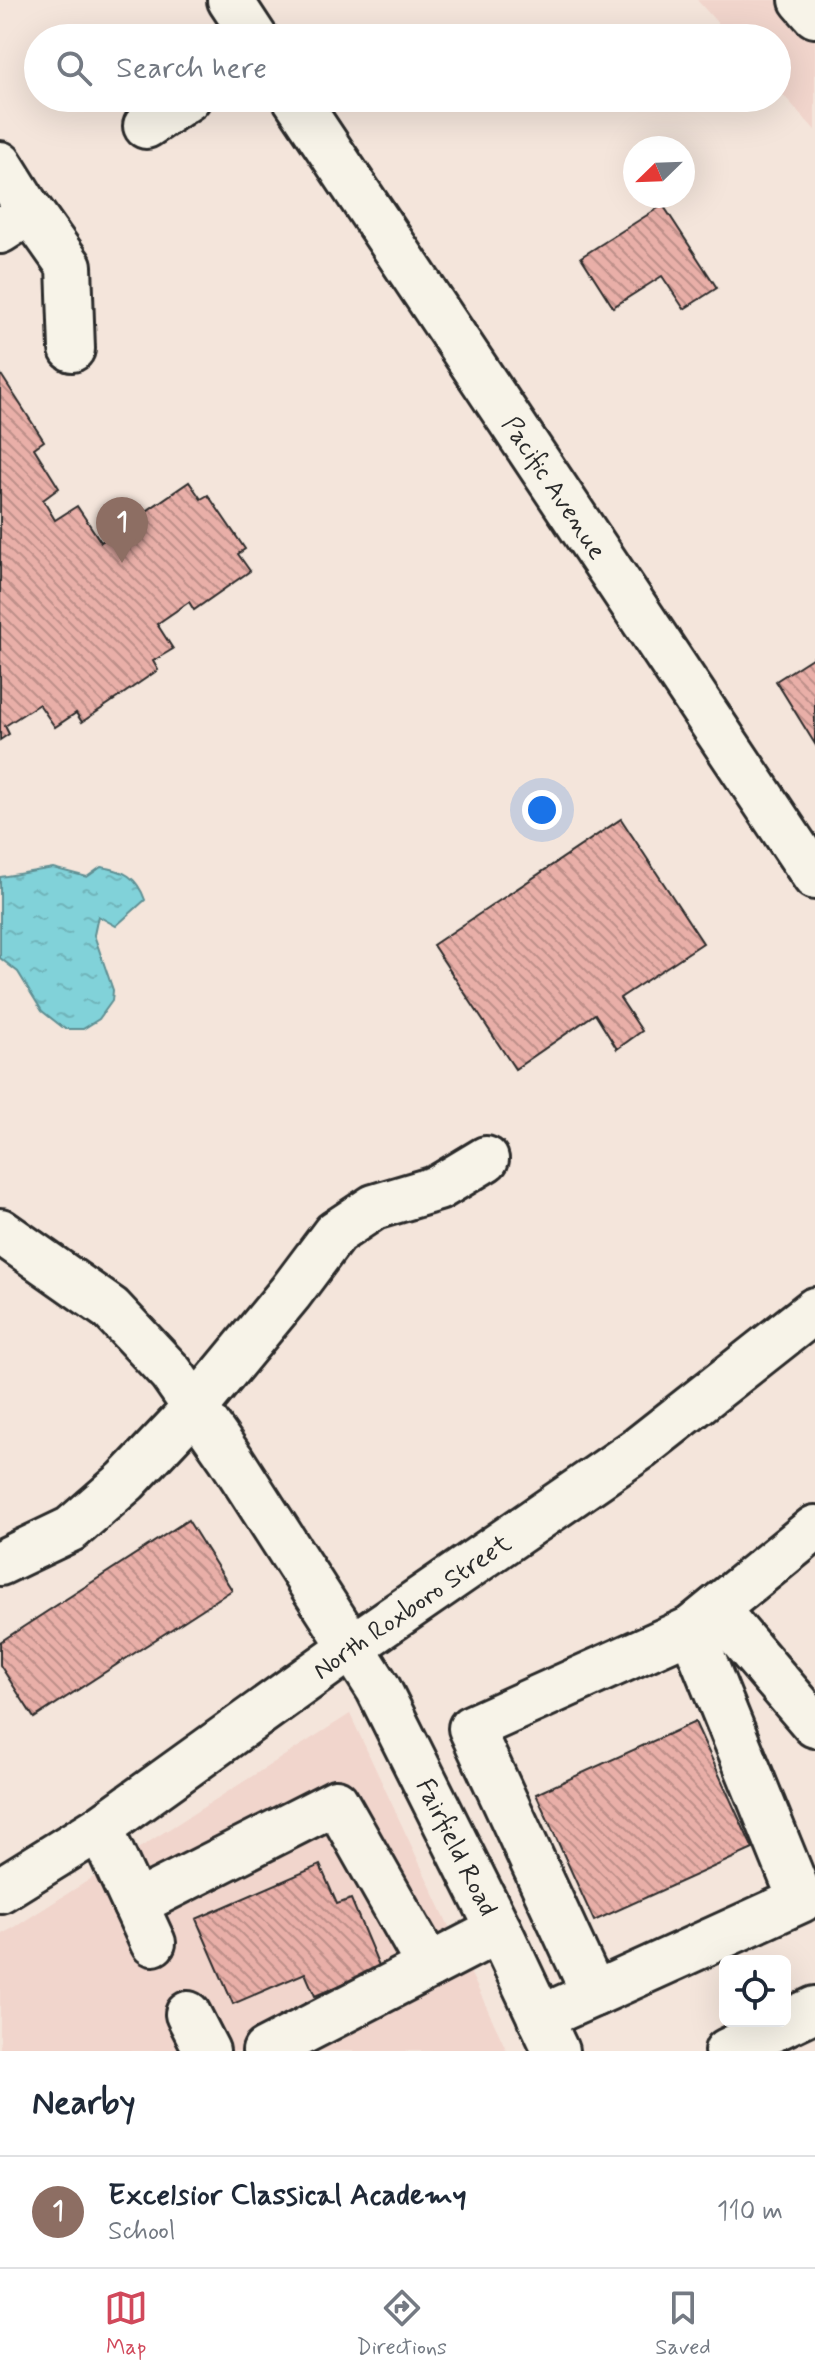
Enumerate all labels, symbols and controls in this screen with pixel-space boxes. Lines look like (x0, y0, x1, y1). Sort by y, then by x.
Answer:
search box (24, 24, 791, 112)
icon: search (52, 46, 96, 90)
text: Search here (116, 49, 267, 88)
north arrow (623, 136, 695, 208)
street label: Pacific Avenue (493, 410, 613, 567)
pin: 1 (96, 497, 148, 563)
your location (522, 790, 562, 830)
street label: North Roxboro Street (307, 1527, 518, 1688)
street label: Fairfield Road (407, 1773, 504, 1922)
map controls (719, 1955, 791, 2027)
button: locate (719, 1955, 791, 2027)
text: Nearby (32, 2081, 136, 2126)
text: Excelsior Classical Academy (108, 2176, 467, 2215)
text: 1 (52, 2195, 64, 2229)
text: 110 m (717, 2195, 783, 2229)
text: School (108, 2215, 175, 2249)
tab: Map (104, 2286, 148, 2362)
tab: Directions (356, 2286, 447, 2362)
tab: Saved (655, 2286, 711, 2362)

